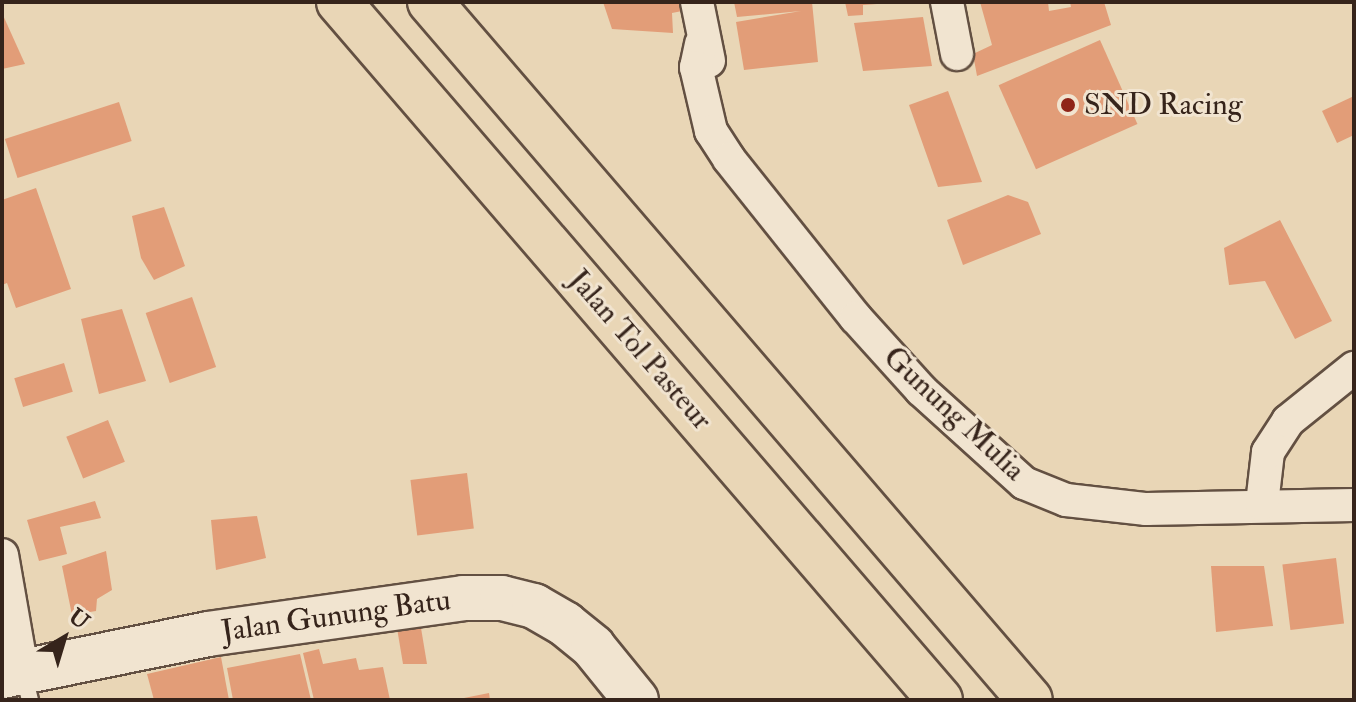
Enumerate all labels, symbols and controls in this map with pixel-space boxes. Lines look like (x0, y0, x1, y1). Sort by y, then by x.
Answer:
place label: SND Racing (1084, 87, 1242, 123)
marker: SND Racing (1059, 96, 1077, 114)
street label: Jalan Tol Pasteur (561, 262, 719, 438)
street label: Gunung Mulia (876, 339, 1032, 489)
street label: Jalan Gunung Batu (219, 582, 453, 650)
north arrow (24, 598, 104, 678)
text: U (63, 602, 95, 636)

